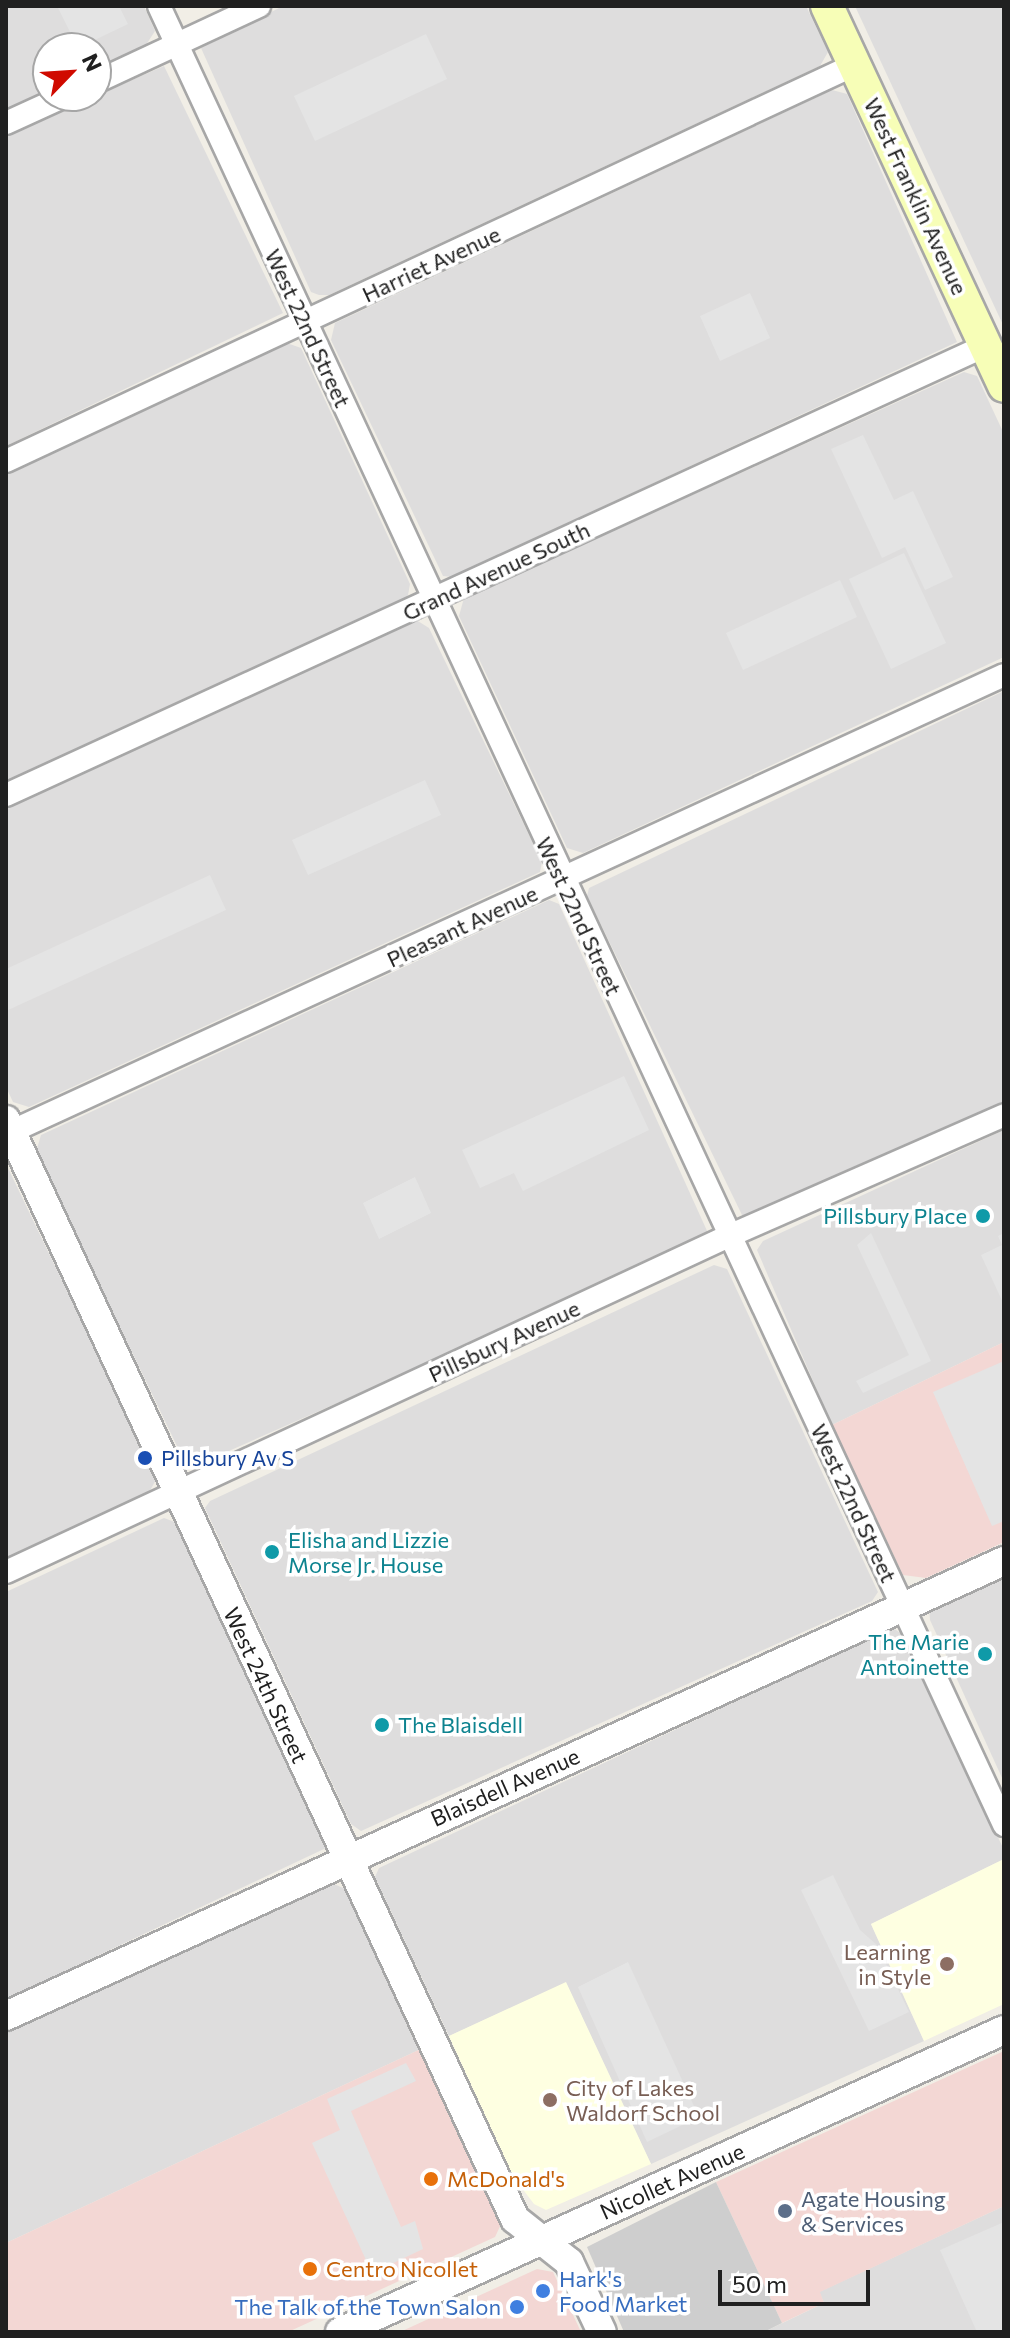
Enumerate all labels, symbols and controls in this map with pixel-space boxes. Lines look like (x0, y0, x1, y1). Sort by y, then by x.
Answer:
north arrow (32, 32, 112, 112)
text: N (77, 49, 108, 76)
street label: West Franklin Avenue (859, 93, 973, 299)
street label: Harriet Avenue (358, 221, 504, 307)
street label: West 22nd Street (260, 245, 356, 411)
street label: Grand Avenue South (398, 516, 594, 626)
street label: West 22nd Street (531, 833, 627, 999)
street label: Pleasant Avenue (382, 880, 542, 972)
place label: Pillsbury Place (823, 1203, 967, 1229)
marker: Pillsbury Place (974, 1207, 992, 1225)
street label: Pillsbury Avenue (424, 1294, 584, 1388)
street label: West 22nd Street (806, 1420, 902, 1586)
place label: Pillsbury Av S (161, 1445, 294, 1471)
marker: Pillsbury Av S (136, 1449, 154, 1467)
place label: Elisha and Lizzie Morse Jr. House (288, 1526, 449, 1578)
marker: Elisha and Lizzie Morse Jr. House (263, 1543, 281, 1561)
street label: West 24th Street (218, 1603, 314, 1767)
place label: The Marie Antoinette (860, 1628, 969, 1680)
marker: The Marie Antoinette (976, 1645, 994, 1663)
place label: The Blaisdell (398, 1712, 523, 1738)
marker: The Blaisdell (373, 1716, 391, 1734)
street label: Blaisdell Avenue (427, 1742, 583, 1832)
place label: Learning in Style (844, 1938, 931, 1990)
marker: Learning in Style (938, 1955, 956, 1973)
place label: City of Lakes Waldorf School (566, 2074, 720, 2126)
marker: City of Lakes Waldorf School (541, 2091, 559, 2109)
street label: Nicollet Avenue (596, 2137, 748, 2225)
place label: McDonald's (447, 2166, 565, 2192)
marker: McDonald's (422, 2170, 440, 2188)
place label: Agate Housing & Services (801, 2185, 946, 2236)
marker: Agate Housing & Services (776, 2202, 794, 2220)
scale bar (722, 2254, 874, 2304)
place label: Centro Nicollet (326, 2256, 478, 2282)
marker: Centro Nicollet (301, 2260, 319, 2278)
place label: Hark's Food Market (559, 2265, 687, 2316)
text: 50 m (732, 2269, 787, 2298)
marker: Hark's Food Market (534, 2282, 552, 2300)
place label: The Talk of the Town Salon (234, 2294, 501, 2320)
marker: The Talk of the Town Salon (508, 2298, 526, 2316)

